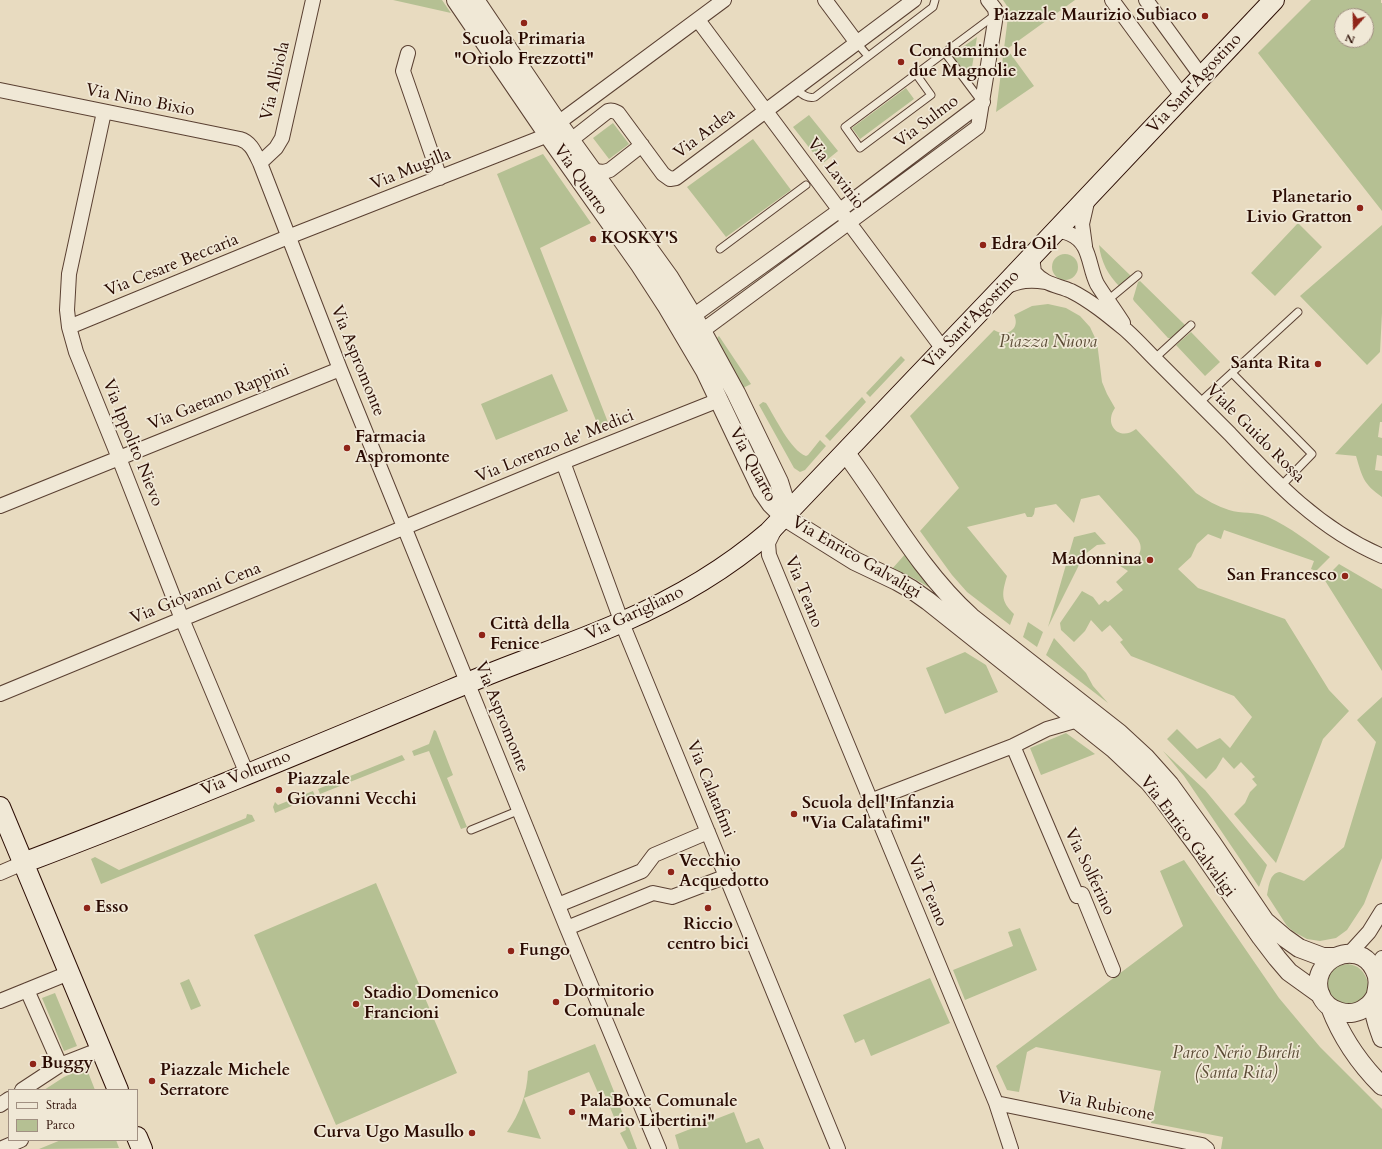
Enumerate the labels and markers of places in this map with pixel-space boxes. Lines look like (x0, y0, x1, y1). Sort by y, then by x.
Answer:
place label: Piazzale Maurizio Subiaco (993, 6, 1197, 26)
marker: Piazzale Maurizio Subiaco (1200, 11, 1210, 21)
marker: Scuola Primaria "Oriolo Frezzotti" (519, 18, 529, 28)
place label: Scuola Primaria "Oriolo Frezzotti" (454, 30, 594, 70)
place label: Condominio le due Magnolie (909, 42, 1027, 82)
marker: Condominio le due Magnolie (896, 57, 906, 67)
place label: Planetario Livio Gratton (1246, 188, 1352, 228)
marker: Planetario Livio Gratton (1355, 203, 1365, 213)
place label: KOSKY'S (601, 229, 678, 249)
marker: KOSKY'S (588, 234, 598, 244)
place label: Edra Oil (991, 235, 1057, 255)
marker: Edra Oil (978, 240, 988, 250)
place label: Santa Rita (1231, 354, 1310, 374)
marker: Santa Rita (1313, 359, 1323, 369)
place label: Farmacia Aspromonte (355, 428, 450, 468)
marker: Farmacia Aspromonte (342, 443, 352, 453)
place label: Madonnina (1052, 550, 1142, 570)
marker: Madonnina (1145, 555, 1155, 565)
place label: San Francesco (1227, 566, 1337, 586)
marker: San Francesco (1340, 571, 1350, 581)
place label: Città della Fenice (490, 615, 570, 655)
marker: Città della Fenice (477, 630, 487, 640)
place label: Piazzale Giovanni Vecchi (287, 770, 417, 810)
marker: Piazzale Giovanni Vecchi (274, 785, 284, 795)
place label: Scuola dell'Infanzia "Via Calatafimi" (802, 794, 954, 834)
marker: Scuola dell'Infanzia "Via Calatafimi" (789, 809, 799, 819)
place label: Vecchio Acquedotto (679, 852, 769, 892)
marker: Vecchio Acquedotto (666, 867, 676, 877)
place label: Esso (95, 898, 128, 918)
marker: Esso (82, 903, 92, 913)
marker: Riccio centro bici (703, 903, 713, 913)
place label: Riccio centro bici (667, 915, 749, 955)
place label: Fungo (519, 941, 570, 961)
marker: Fungo (506, 946, 516, 956)
place label: Dormitorio Comunale (564, 982, 654, 1022)
place label: Stadio Domenico Francioni (364, 984, 499, 1024)
marker: Dormitorio Comunale (551, 997, 561, 1007)
marker: Stadio Domenico Francioni (351, 999, 361, 1009)
place label: Buggy (41, 1054, 93, 1074)
marker: Buggy (28, 1059, 38, 1069)
place label: Piazzale Michele Serratore (160, 1061, 290, 1101)
marker: Piazzale Michele Serratore (147, 1076, 157, 1086)
place label: PalaBoxe Comunale "Mario Libertini" (580, 1092, 738, 1132)
marker: PalaBoxe Comunale "Mario Libertini" (567, 1107, 577, 1117)
place label: Curva Ugo Masullo (313, 1123, 464, 1143)
marker: Curva Ugo Masullo (467, 1128, 477, 1138)

